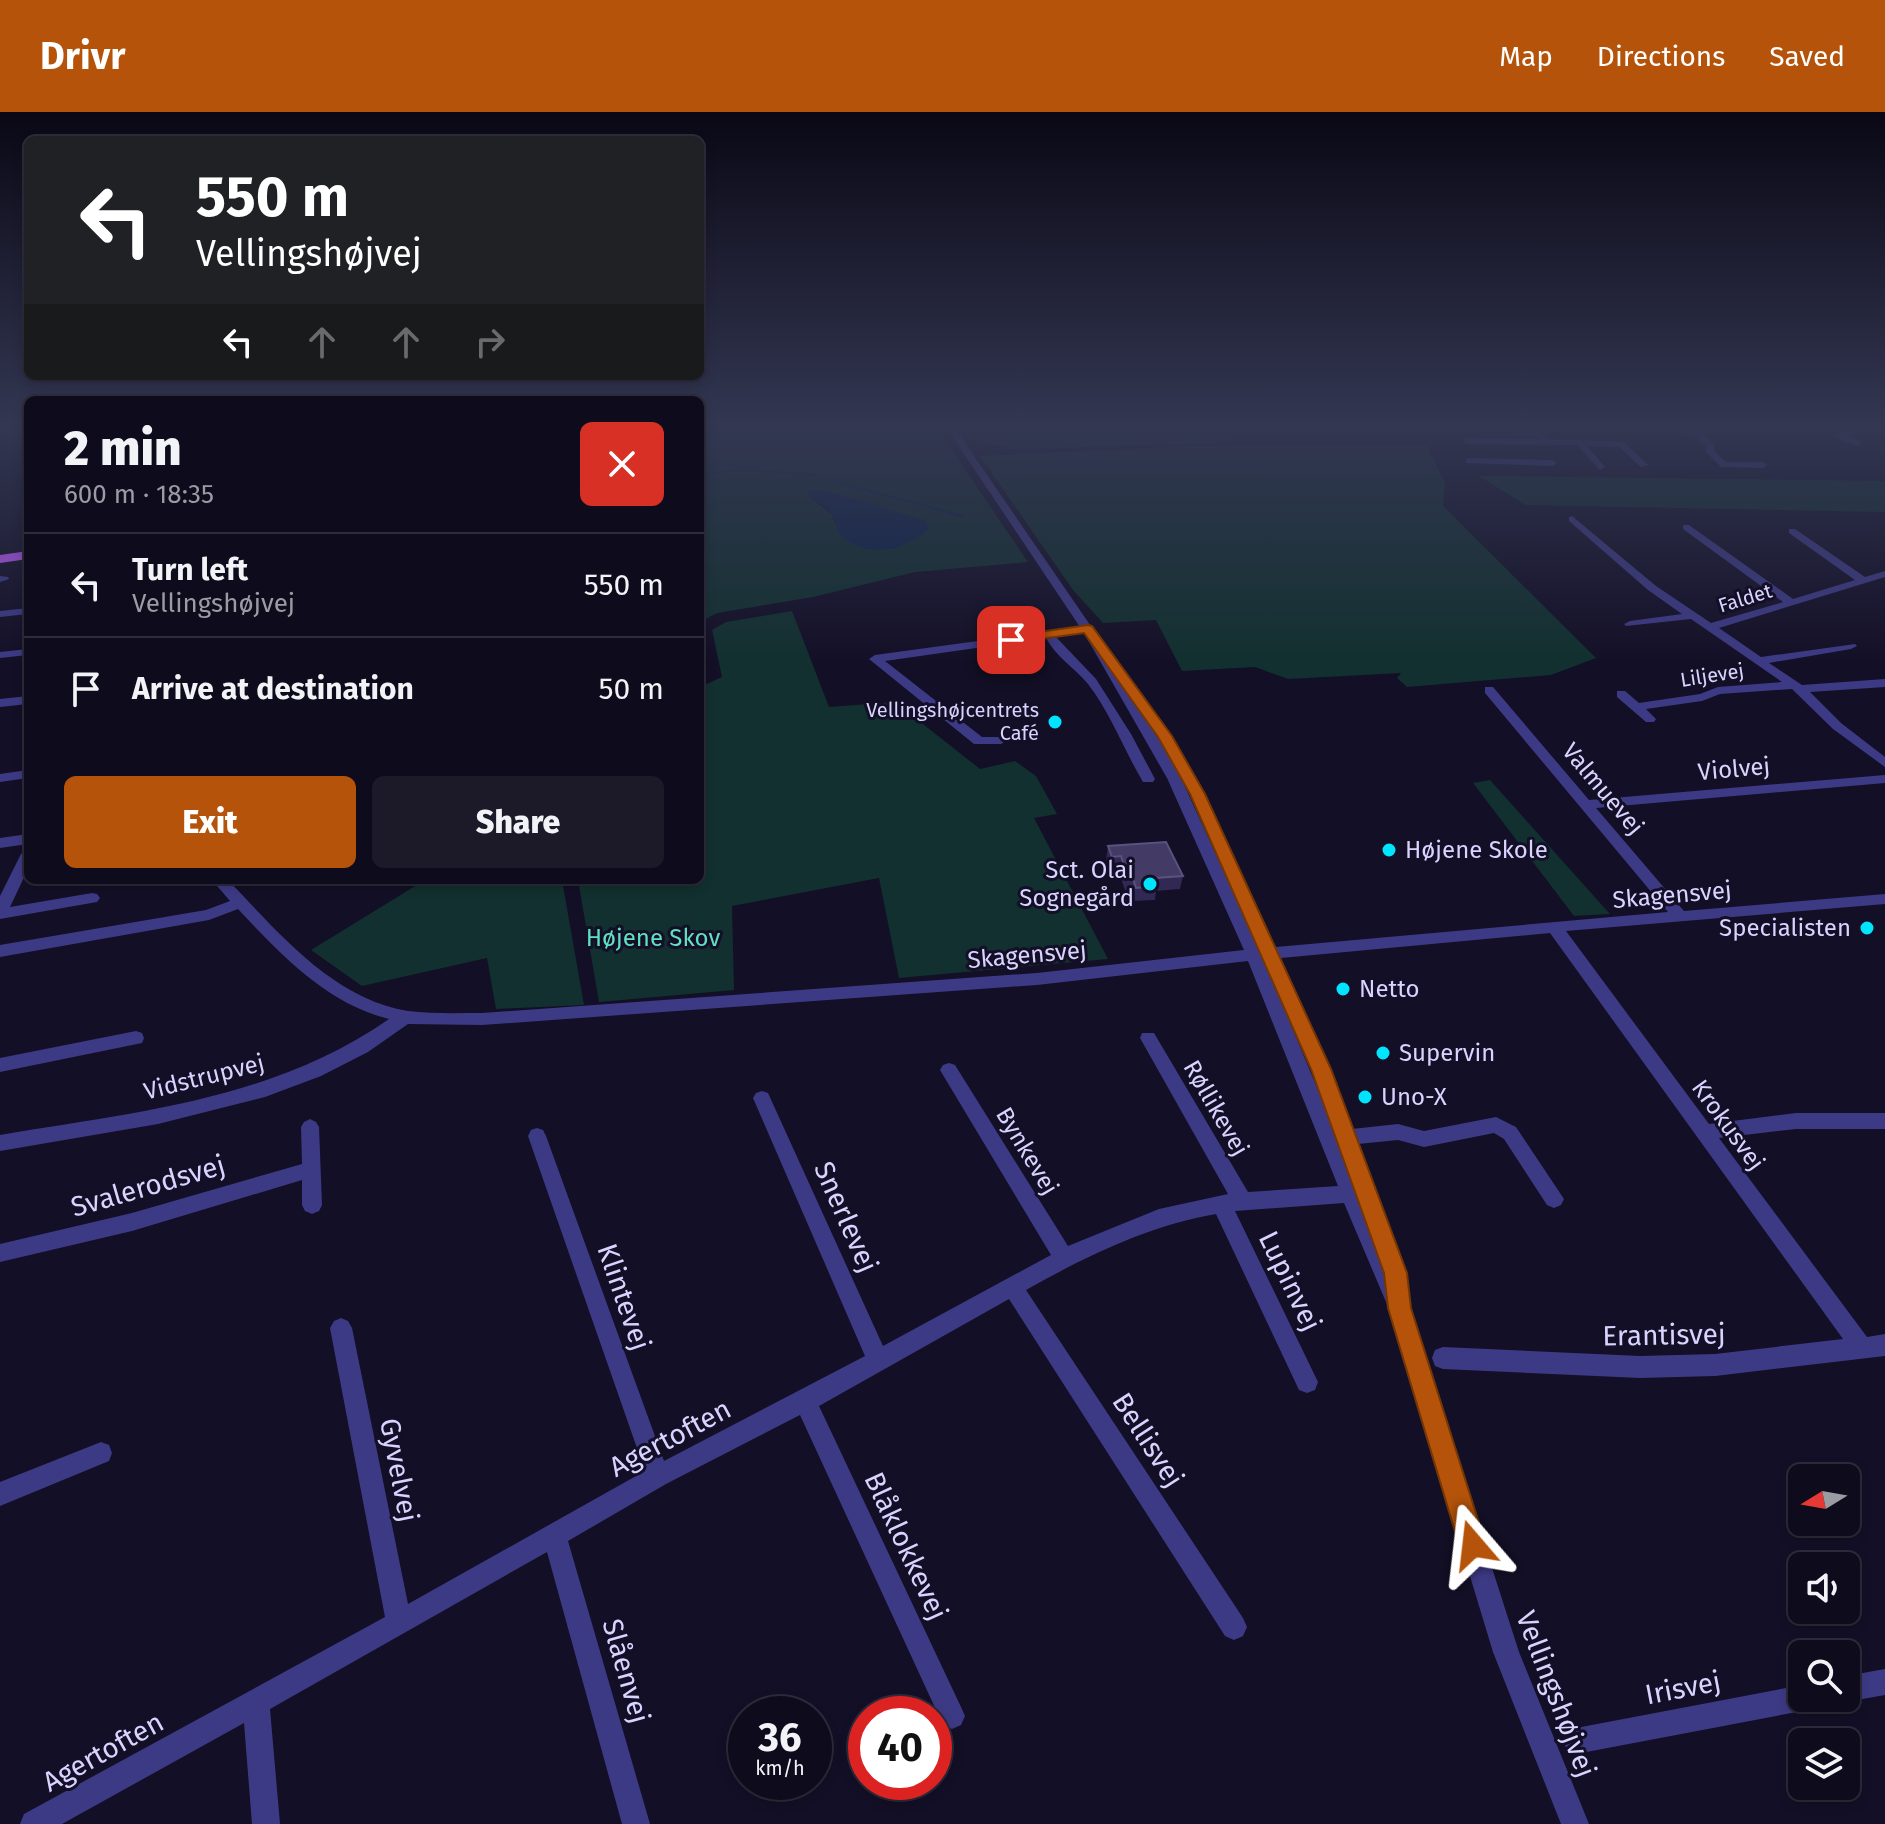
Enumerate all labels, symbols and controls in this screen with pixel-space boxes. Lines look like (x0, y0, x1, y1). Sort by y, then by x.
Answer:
text: Drivr (40, 33, 125, 79)
text: Map (1499, 40, 1553, 73)
text: Directions (1597, 40, 1725, 73)
text: Saved (1769, 40, 1845, 73)
text: 550 m (196, 164, 349, 231)
icon: left (64, 168, 168, 272)
text: Vellingshøjvej (196, 232, 422, 276)
icon: left (216, 320, 260, 364)
icon: ahead (300, 320, 344, 364)
icon: ahead (384, 320, 428, 364)
icon: right (468, 320, 512, 364)
text: 2 min (64, 420, 182, 478)
button: close (580, 422, 664, 506)
text: 600 m · 18:35 (64, 479, 214, 510)
text: Turn left (132, 552, 248, 588)
icon: left (64, 563, 108, 607)
text: 550 m (584, 567, 664, 603)
street label: Faldet (1715, 578, 1776, 618)
text: Vellingshøjvej (132, 588, 295, 619)
pin (977, 606, 1045, 674)
icon: arrive (989, 618, 1033, 662)
street label: Liljevej (1678, 658, 1746, 692)
icon: arrive (64, 667, 108, 711)
text: Arrive at destination (132, 671, 414, 707)
text: 50 m (599, 671, 664, 707)
place label: Vellingshøjcentrets Café (866, 698, 1039, 745)
marker: Vellingshøjcentrets Café (1046, 713, 1064, 731)
street label: Valmuevej (1557, 737, 1649, 841)
street label: Violvej (1697, 752, 1771, 786)
button: Exit (64, 776, 356, 868)
button: Share (372, 776, 664, 868)
place label: Højene Skole (1405, 836, 1548, 864)
marker: Højene Skole (1380, 841, 1398, 859)
place label: Sct. Olai Sognegård (1019, 856, 1134, 912)
marker: Sct. Olai Sognegård (1141, 875, 1159, 893)
street label: Skagensvej (1611, 876, 1733, 914)
place label: Specialisten (1719, 914, 1851, 942)
marker: Specialisten (1858, 919, 1876, 937)
park label: Højene Skov (586, 924, 720, 952)
street label: Skagensvej (966, 936, 1088, 974)
place label: Netto (1359, 975, 1419, 1003)
marker: Netto (1334, 980, 1352, 998)
place label: Supervin (1399, 1039, 1495, 1067)
marker: Supervin (1374, 1044, 1392, 1062)
street label: Vidstrupvej (141, 1049, 267, 1105)
street label: Røllikevej (1177, 1055, 1255, 1161)
street label: Krokusvej (1686, 1074, 1770, 1176)
place label: Uno-X (1381, 1083, 1447, 1111)
marker: Uno-X (1356, 1088, 1374, 1106)
street label: Bynkevej (990, 1102, 1064, 1200)
street label: Svalerodsvej (67, 1148, 229, 1224)
street label: Snerlevej (807, 1157, 885, 1277)
street label: Lupinvej (1252, 1226, 1328, 1336)
street label: Klintevej (590, 1239, 658, 1355)
street label: Erantisvej (1602, 1317, 1726, 1353)
street label: Bellisvej (1105, 1387, 1191, 1493)
street label: Agertoften (604, 1392, 736, 1484)
street label: Gyvelvej (373, 1415, 425, 1525)
north arrow (1788, 1464, 1860, 1536)
map controls (1788, 1464, 1860, 1800)
street label: Blåklokkevej (857, 1467, 955, 1625)
position arrow (1431, 1503, 1515, 1587)
button: sound (1788, 1552, 1860, 1624)
street label: Vellingshøjvej (1509, 1606, 1603, 1782)
street label: Slåenvej (595, 1615, 657, 1727)
button: search (1788, 1640, 1860, 1712)
street label: Irisvej (1642, 1665, 1724, 1711)
speed limit sign: 40 (848, 1696, 952, 1800)
street label: Agertoften (37, 1705, 169, 1799)
text: 36 (758, 1714, 802, 1762)
button: layers (1788, 1728, 1860, 1800)
text: km/h (755, 1756, 805, 1780)

